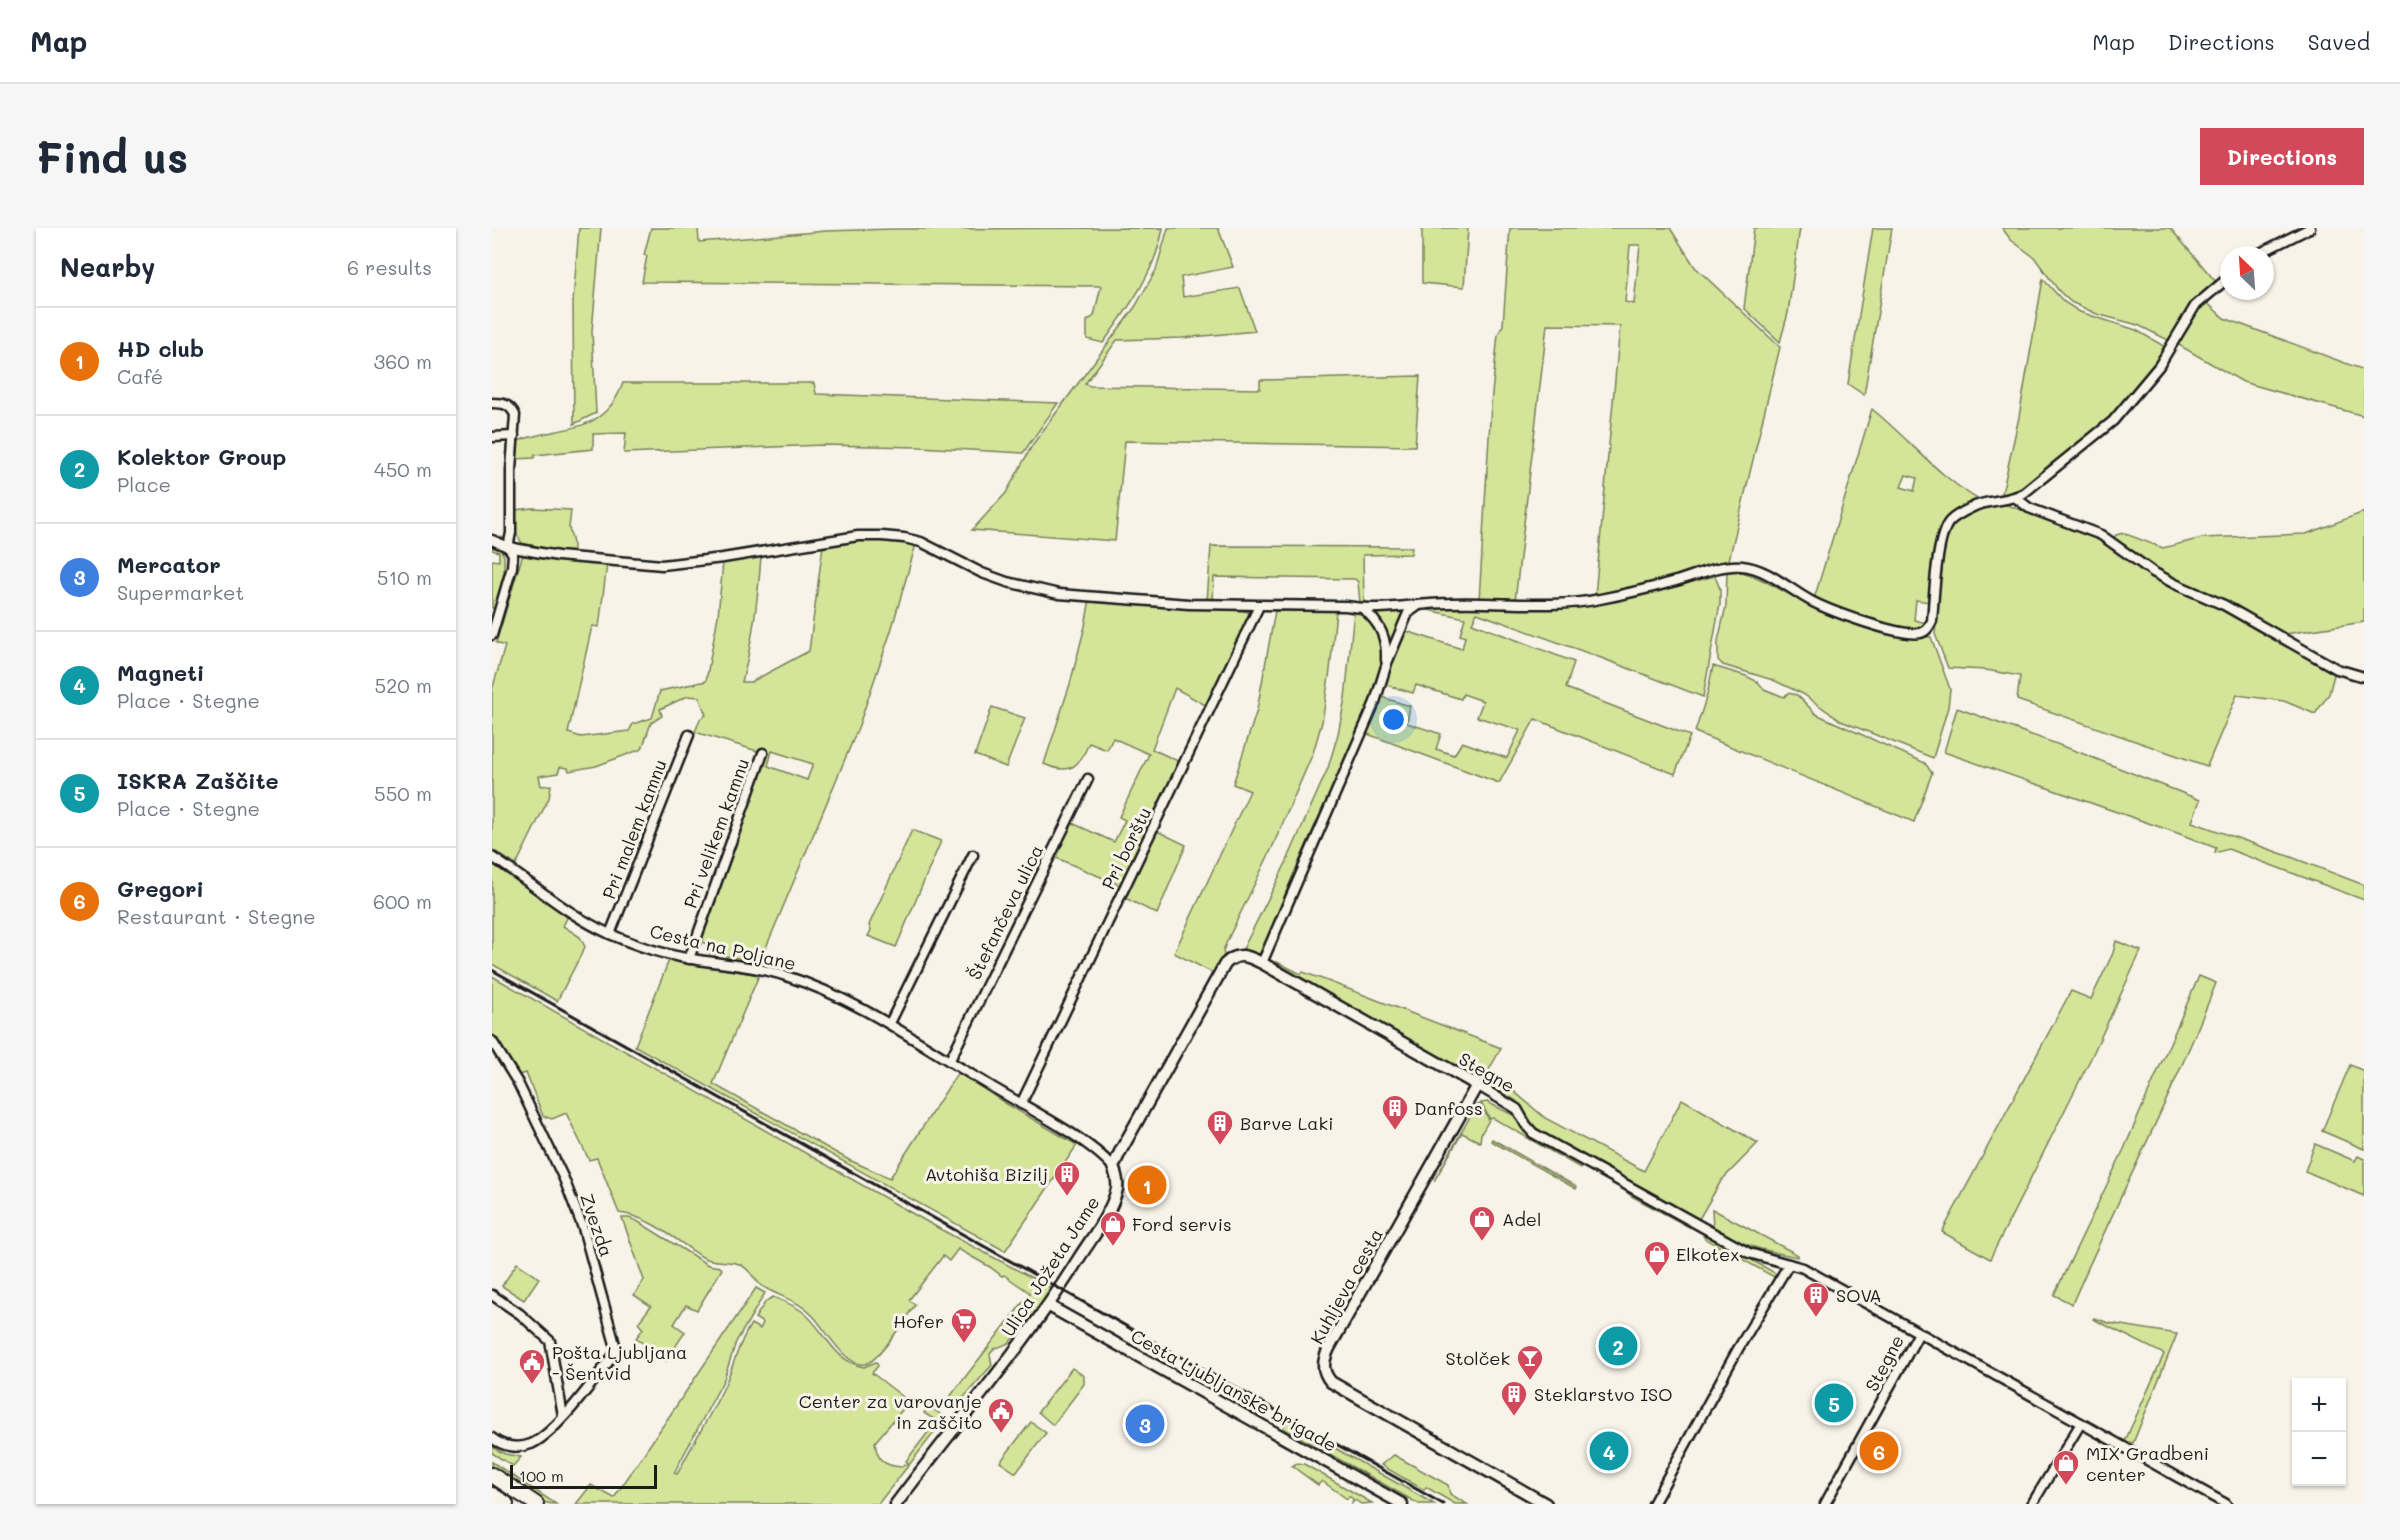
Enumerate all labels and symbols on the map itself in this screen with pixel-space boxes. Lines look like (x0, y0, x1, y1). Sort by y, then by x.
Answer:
north arrow (2220, 246, 2274, 300)
your location (1379, 705, 1408, 734)
street label: Pri velikem kamnu (678, 755, 754, 911)
street label: Pri malem kamnu (596, 756, 672, 902)
street label: Pri borštu (1096, 803, 1156, 893)
street label: Štefančeva ulica (962, 841, 1048, 983)
street label: Cesta na Poljane (648, 919, 798, 975)
street label: Stegne (1455, 1046, 1519, 1098)
building icon: Danfoss (1380, 1093, 1410, 1131)
place label: Danfoss (1414, 1096, 1483, 1120)
building icon: Barve Laki (1205, 1108, 1235, 1146)
place label: Barve Laki (1240, 1111, 1334, 1135)
building icon: Avtohiša Bizilj (1052, 1159, 1082, 1197)
place label: Avtohiša Bizilj (925, 1162, 1048, 1186)
pin: 1 (1128, 1162, 1166, 1208)
street label: Zvezda (575, 1190, 619, 1260)
street label: Ulica Jožeta Jame (996, 1191, 1104, 1341)
shop icon: Adel (1467, 1204, 1497, 1242)
place label: Adel (1502, 1207, 1542, 1231)
shop icon: Ford servis (1098, 1209, 1128, 1247)
place label: Ford servis (1132, 1212, 1232, 1236)
street label: Kuhljeva cesta (1304, 1224, 1388, 1348)
shop icon: Elkotex (1642, 1239, 1672, 1277)
place label: Elkotex (1676, 1242, 1739, 1266)
building icon: SOVA (1801, 1280, 1831, 1318)
place label: SOVA (1836, 1283, 1882, 1307)
supermarket icon: Hofer (949, 1306, 979, 1344)
place label: Hofer (893, 1309, 944, 1333)
street label: Cesta Ljubljanske brigade (1127, 1323, 1341, 1457)
pin: 2 (1598, 1324, 1638, 1368)
street label: Stegne (1859, 1331, 1909, 1395)
place label: Pošta Ljubljana - Šentvid (552, 1340, 687, 1385)
bar icon: Stolček (1515, 1343, 1545, 1381)
place label: Stolček (1445, 1346, 1510, 1370)
public building icon: Pošta Ljubljana - Šentvid (517, 1347, 547, 1385)
building icon: Steklarstvo ISO (1499, 1379, 1529, 1417)
pin: 5 (1814, 1380, 1854, 1426)
place label: Steklarstvo ISO (1534, 1382, 1672, 1406)
place label: Center za varovanje in zaščito (799, 1389, 982, 1434)
public building icon: Center za varovanje in zaščito (986, 1396, 1016, 1434)
pin: 3 (1126, 1402, 1164, 1446)
pin: 4 (1590, 1428, 1628, 1474)
pin: 6 (1860, 1428, 1898, 1474)
place label: MIX Gradbeni center (2086, 1441, 2209, 1486)
shop icon: MIX Gradbeni center (2051, 1448, 2081, 1486)
scale bar (510, 1462, 657, 1490)

